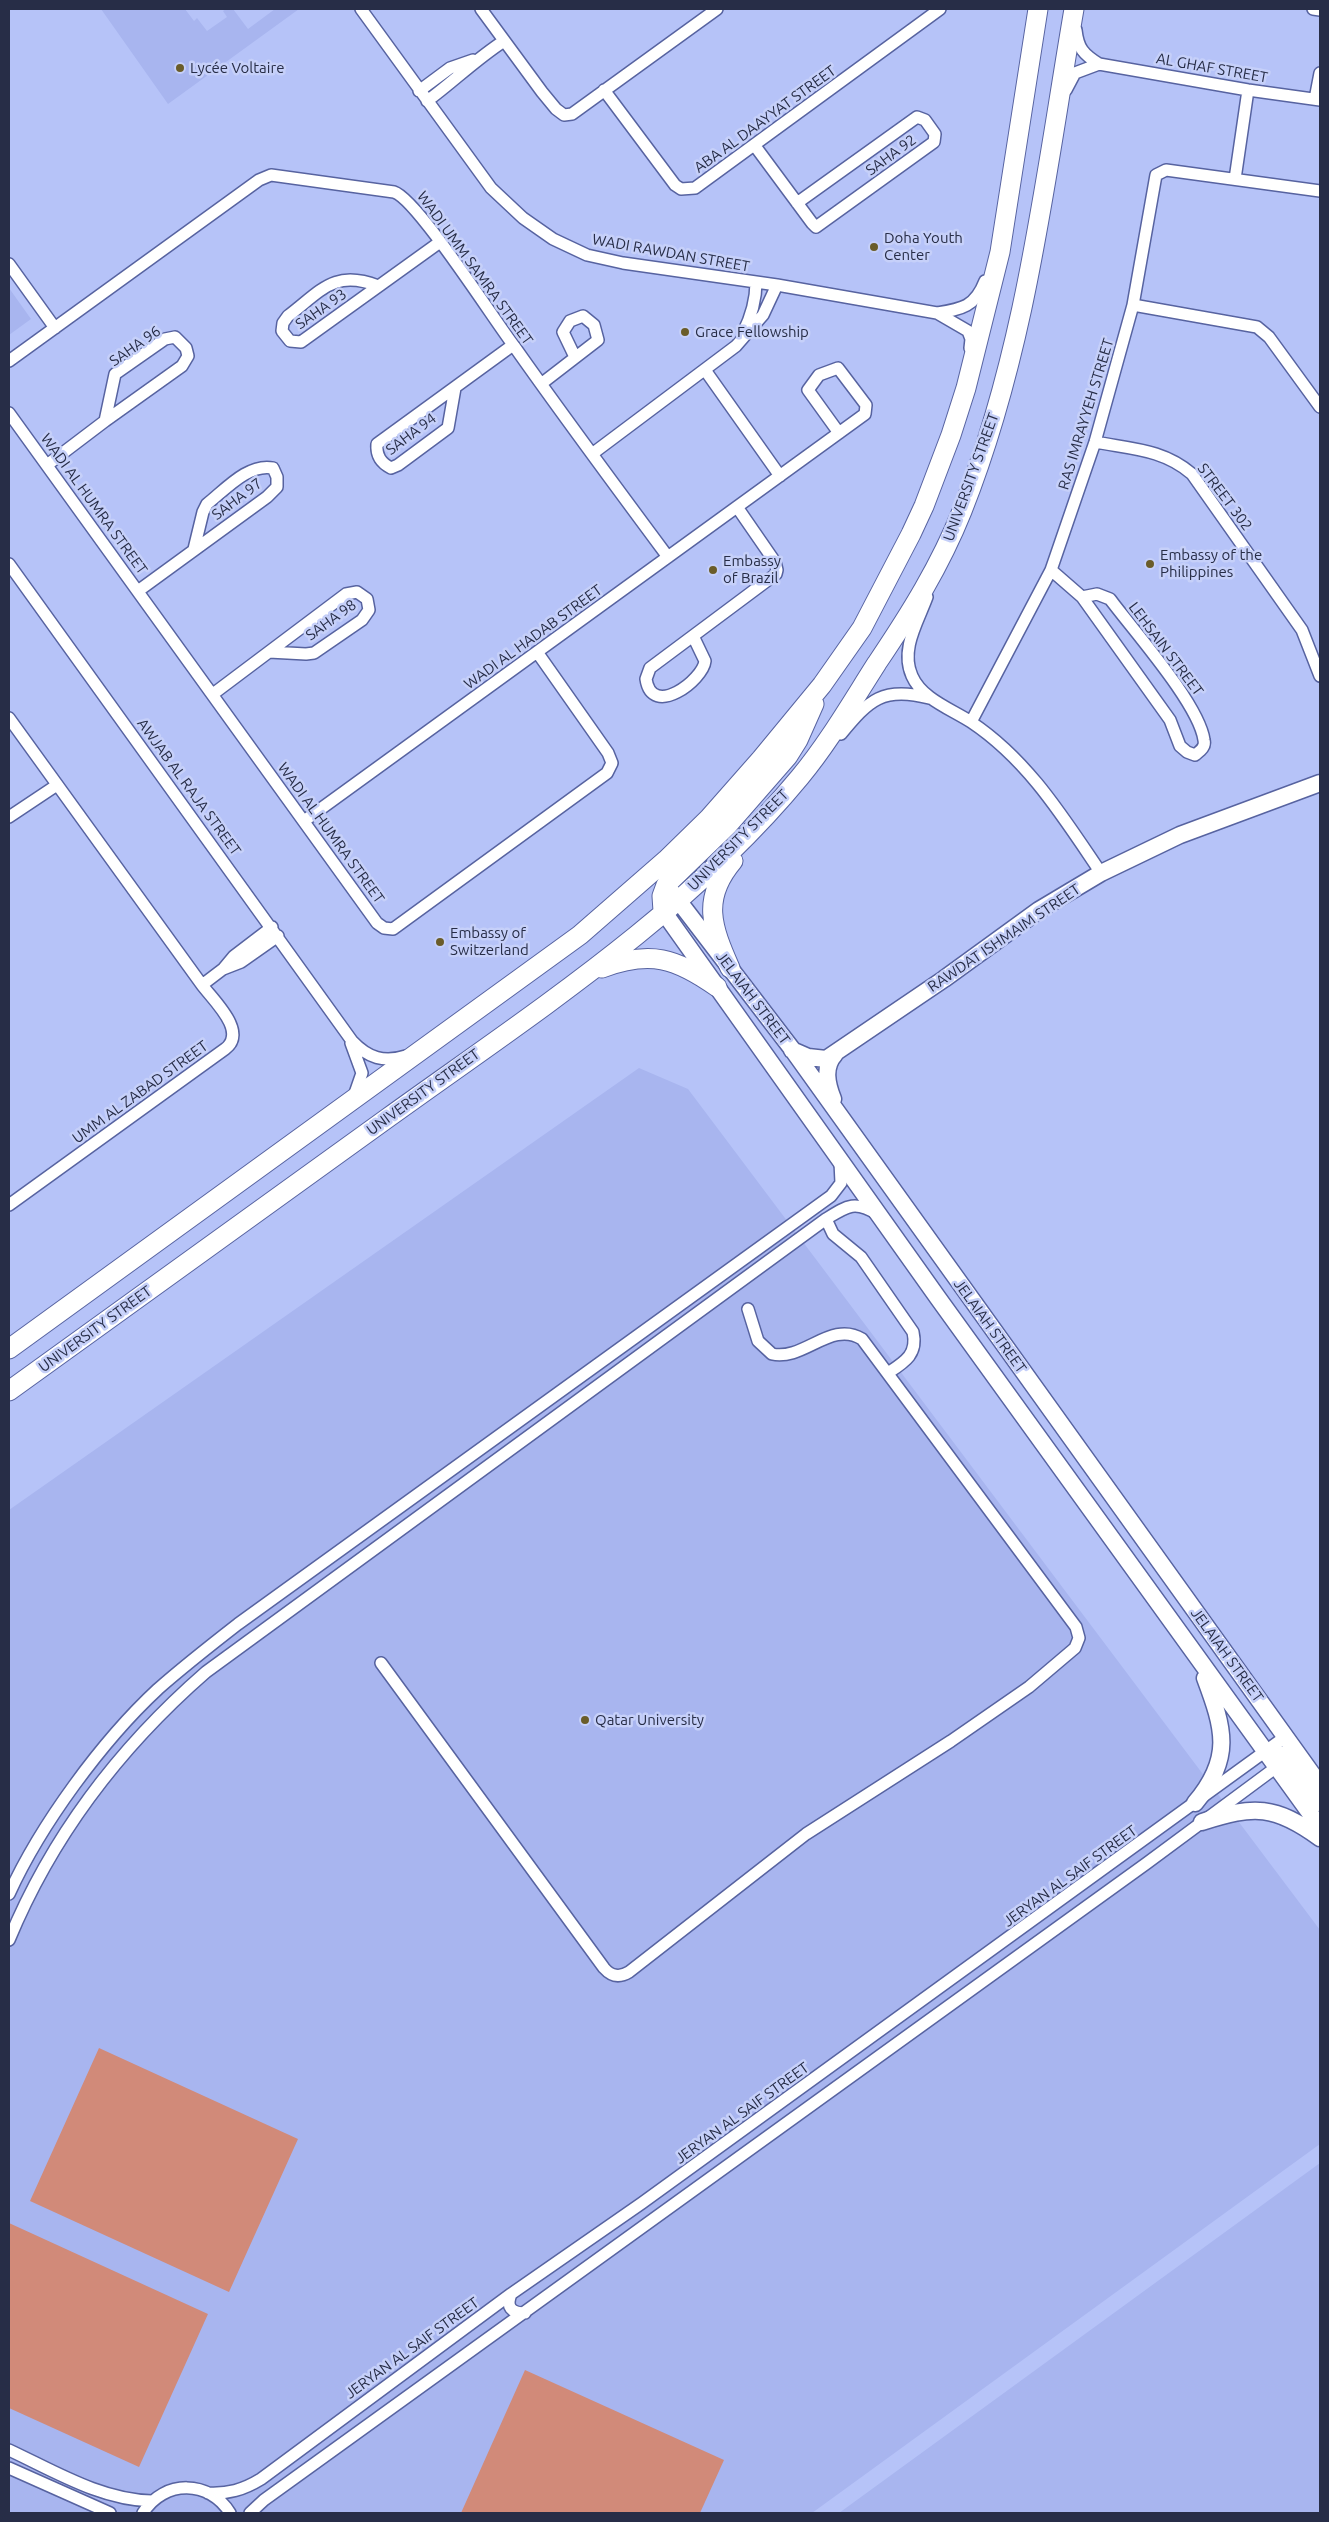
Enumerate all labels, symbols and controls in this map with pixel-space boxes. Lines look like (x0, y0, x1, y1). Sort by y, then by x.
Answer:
street label: AL GHAF STREET (1155, 49, 1269, 87)
place label: Lycée Voltaire (190, 59, 284, 77)
street label: ABA AL DAAYYAT STREET (691, 61, 839, 177)
marker: Lycée Voltaire (174, 62, 186, 74)
street label: SAHA 92 (862, 131, 920, 179)
street label: WADI UMM SAMRA STREET (413, 188, 537, 348)
place label: Doha Youth Center (884, 229, 963, 264)
street label: WADI RAWDAN STREET (591, 230, 751, 276)
marker: Doha Youth Center (868, 241, 880, 253)
street label: SAHA 93 (292, 285, 350, 333)
street label: SAHA 96 (106, 322, 164, 370)
place label: Grace Fellowship (695, 323, 809, 341)
marker: Grace Fellowship (679, 326, 691, 338)
street label: RAS IMRAYYEH STREET (1054, 336, 1118, 492)
street label: SAHA 94 (382, 409, 440, 459)
street label: UNIVERSITY STREET (939, 410, 1003, 544)
street label: WADI AL HUMRA STREET (37, 430, 151, 578)
street label: STREET 302 (1194, 460, 1256, 534)
street label: SAHA 97 (208, 474, 266, 524)
place label: Embassy of the Philippines (1160, 546, 1262, 581)
place label: Embassy of Brazil (723, 552, 781, 587)
marker: Embassy of the Philippines (1144, 558, 1156, 570)
marker: Embassy of Brazil (707, 564, 719, 576)
street label: WADI AL HADAB STREET (460, 581, 606, 693)
street label: SAHA 98 (302, 596, 360, 644)
street label: LEHSAIN STREET (1125, 599, 1207, 699)
street label: AWJAB AL RAJA STREET (133, 715, 245, 859)
street label: WADI AL HUMRA STREET (274, 759, 388, 907)
street label: UNIVERSITY STREET (684, 786, 792, 894)
street label: RAWDAT ISHMAIM STREET (924, 880, 1084, 996)
place label: Embassy of Switzerland (450, 924, 529, 959)
marker: Embassy of Switzerland (434, 936, 446, 948)
street label: JELAIAH STREET (712, 948, 794, 1048)
street label: UMM AL ZABAD STREET (69, 1037, 211, 1147)
street label: UNIVERSITY STREET (363, 1045, 483, 1139)
street label: JELAIAH STREET (950, 1275, 1030, 1377)
street label: UNIVERSITY STREET (35, 1282, 155, 1376)
street label: JELAIAH STREET (1187, 1604, 1267, 1706)
place label: Qatar University (595, 1711, 704, 1729)
marker: Qatar University (579, 1714, 591, 1726)
street label: JERYAN AL SAIF STREET (1000, 1821, 1140, 1931)
street label: JERYAN AL SAIF STREET (672, 2058, 812, 2168)
street label: JERYAN AL SAIF STREET (342, 2293, 482, 2403)

